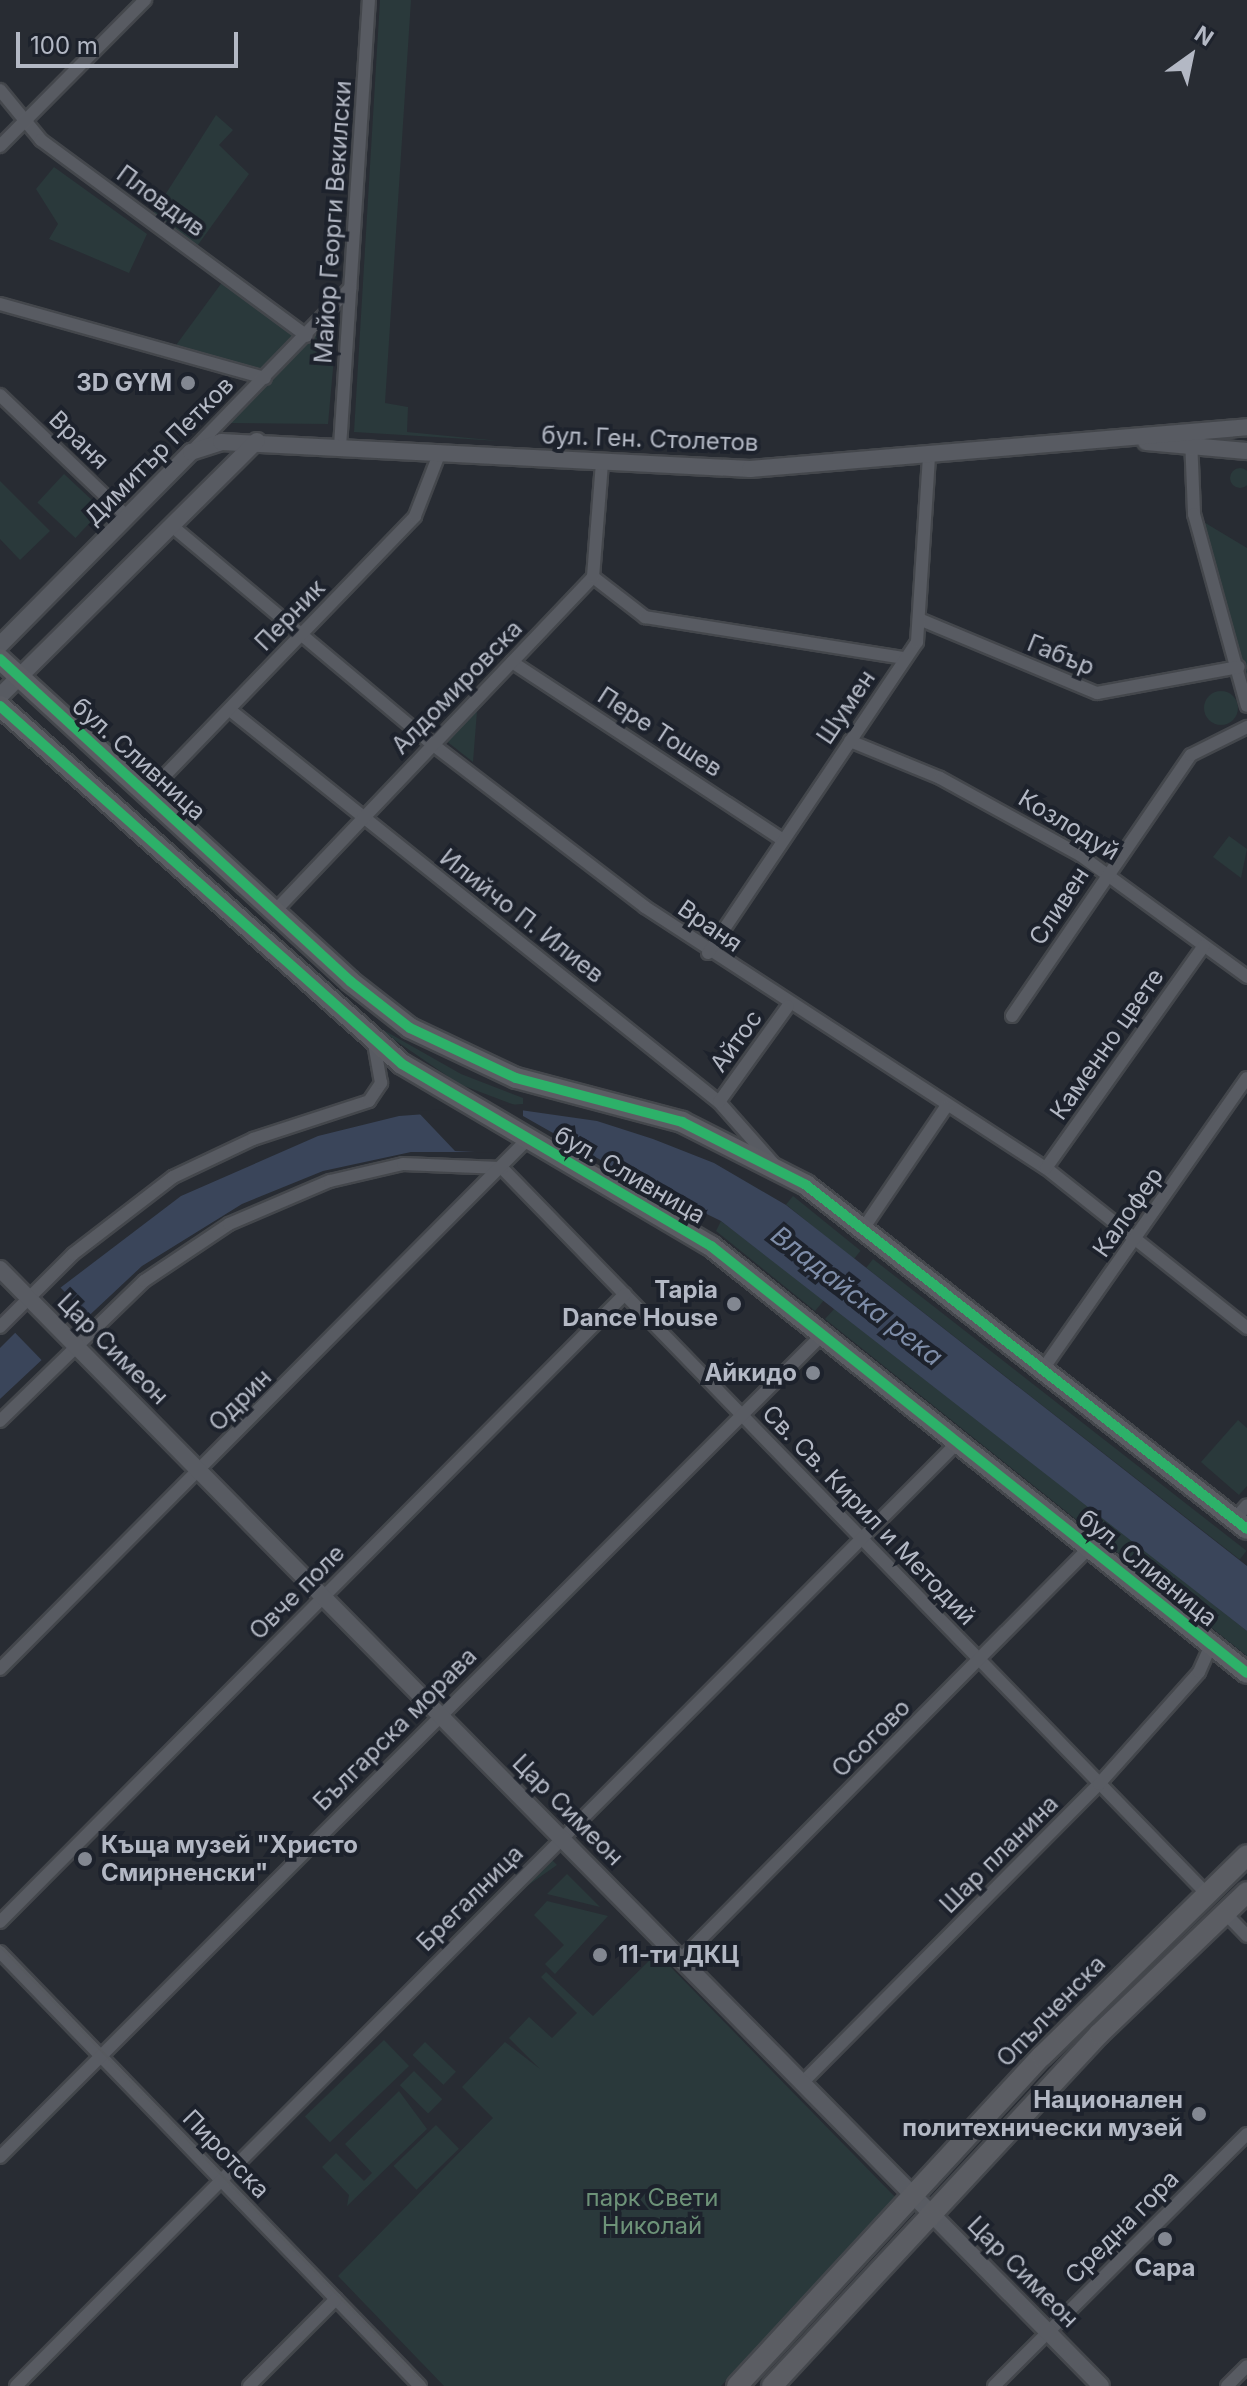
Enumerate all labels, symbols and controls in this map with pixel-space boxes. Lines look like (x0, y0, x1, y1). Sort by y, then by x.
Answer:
scale bar (20, 16, 242, 66)
north arrow (1151, 16, 1231, 96)
text: N (1190, 20, 1218, 51)
text: 100 m (30, 31, 98, 60)
street label: Майор Георги Векилски (309, 80, 357, 364)
street label: Пловдив (111, 159, 211, 243)
place label: 3D GYM (76, 369, 172, 397)
street label: Димитър Петков (79, 371, 239, 531)
marker: 3D GYM (179, 374, 197, 392)
street label: Враня (43, 405, 115, 475)
street label: бул. Ген. Столетов (541, 421, 759, 457)
street label: Перник (249, 573, 331, 657)
street label: Алдомировска (386, 614, 528, 760)
street label: Габър (1023, 629, 1099, 681)
street label: Шумен (811, 664, 881, 750)
street label: Пере Тошев (592, 681, 728, 783)
street label: бул. Сливница (66, 692, 212, 826)
street label: Козлодуй (1013, 784, 1125, 866)
street label: Илийчо П. Илиев (434, 843, 610, 989)
street label: Сливен (1023, 862, 1095, 950)
street label: Враня (672, 894, 748, 958)
street label: Каменно цвете (1044, 963, 1170, 1125)
street label: Айтос (704, 1004, 768, 1078)
street label: бул. Сливница (549, 1120, 711, 1230)
street label: Калофер (1087, 1162, 1169, 1262)
water label: Владайска река (765, 1219, 949, 1373)
place label: Tapia Dance House (562, 1276, 718, 1332)
street label: Цар Симеон (52, 1288, 174, 1410)
marker: Tapia Dance House (725, 1295, 743, 1313)
place label: Айкидо (704, 1359, 797, 1387)
street label: Одрин (203, 1363, 277, 1437)
marker: Айкидо (804, 1364, 822, 1382)
street label: Св. Св. Кирил и Методий (756, 1399, 982, 1631)
street label: бул. Сливница (1073, 1504, 1223, 1632)
street label: Овче поле (243, 1538, 351, 1646)
street label: Българска морава (308, 1642, 482, 1816)
street label: Осогово (826, 1693, 916, 1783)
street label: Цар Симеон (507, 1749, 629, 1871)
street label: Шар планина (934, 1789, 1064, 1919)
place label: Къща музей "Христо Смирненски" (101, 1831, 358, 1887)
street label: Брегалница (411, 1839, 529, 1957)
marker: Къща музей "Христо Смирненски" (76, 1850, 94, 1868)
place label: 11-ти ДКЦ (618, 1941, 739, 1969)
marker: 11-ти ДКЦ (589, 1944, 611, 1966)
street label: Опълченска (991, 1949, 1111, 2073)
place label: Национален политехнически музей (902, 2086, 1183, 2142)
street label: Пиротска (177, 2104, 275, 2204)
marker: Национален политехнически музей (1190, 2105, 1208, 2123)
street label: Средна гора (1059, 2164, 1185, 2290)
park label: парк Свети Николай (586, 2184, 718, 2240)
street label: Цар Симеон (962, 2211, 1084, 2333)
marker: Сара (1154, 2228, 1176, 2250)
place label: Сара (1135, 2254, 1195, 2282)

